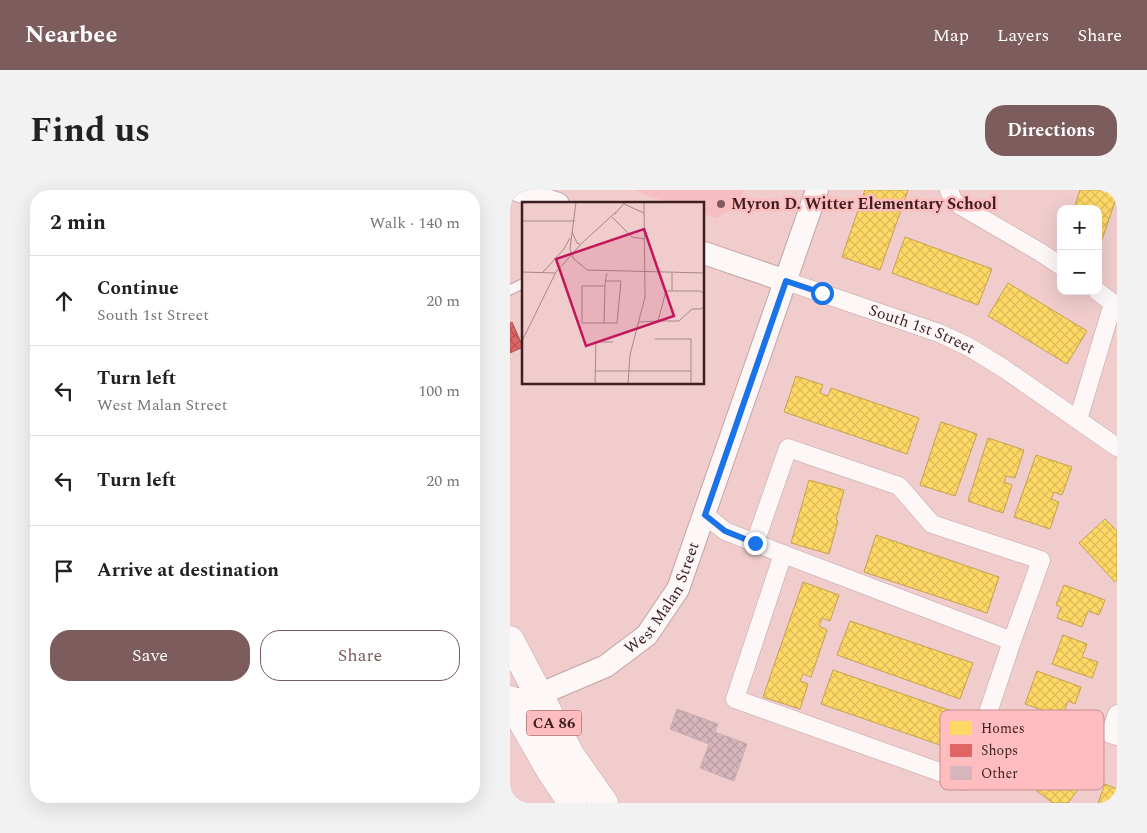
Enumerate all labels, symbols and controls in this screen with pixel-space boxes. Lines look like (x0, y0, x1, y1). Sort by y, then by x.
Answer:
text: Nearbee (25, 17, 117, 53)
text: Map (933, 22, 969, 49)
text: Layers (997, 22, 1049, 49)
text: Share (1077, 22, 1122, 49)
text: Find us (30, 104, 150, 157)
button: Directions (985, 105, 1117, 156)
place label: Myron D. Witter Elementary School (731, 192, 997, 216)
marker: Myron D. Witter Elementary School (715, 198, 727, 210)
inset map (522, 202, 705, 385)
map controls (1057, 205, 1102, 295)
button: + (1057, 205, 1102, 250)
text: 2 min (50, 207, 106, 239)
text: Walk · 140 m (369, 211, 460, 235)
button: − (1057, 250, 1102, 295)
text: Continue (97, 274, 179, 303)
route start (811, 282, 834, 305)
icon: ahead (50, 287, 78, 315)
text: 20 m (426, 289, 460, 313)
street label: South 1st Street (865, 298, 980, 360)
text: South 1st Street (97, 303, 209, 327)
text: Turn left (97, 364, 176, 393)
icon: left (50, 377, 78, 405)
text: 100 m (418, 379, 460, 403)
text: West Malan Street (97, 393, 227, 417)
text: Turn left (97, 466, 176, 495)
icon: left (50, 467, 78, 495)
text: 20 m (426, 469, 460, 493)
route end (744, 532, 767, 555)
street label: West Malan Street (619, 538, 706, 660)
text: Arrive at destination (97, 556, 279, 585)
icon: arrive (50, 557, 78, 585)
button: Save (50, 630, 250, 681)
button: Share (260, 630, 460, 681)
road number: CA 86 (527, 710, 582, 736)
legend (940, 710, 1104, 790)
text: Homes (981, 718, 1025, 739)
text: Shops (981, 740, 1018, 761)
text: Other (981, 763, 1018, 784)

